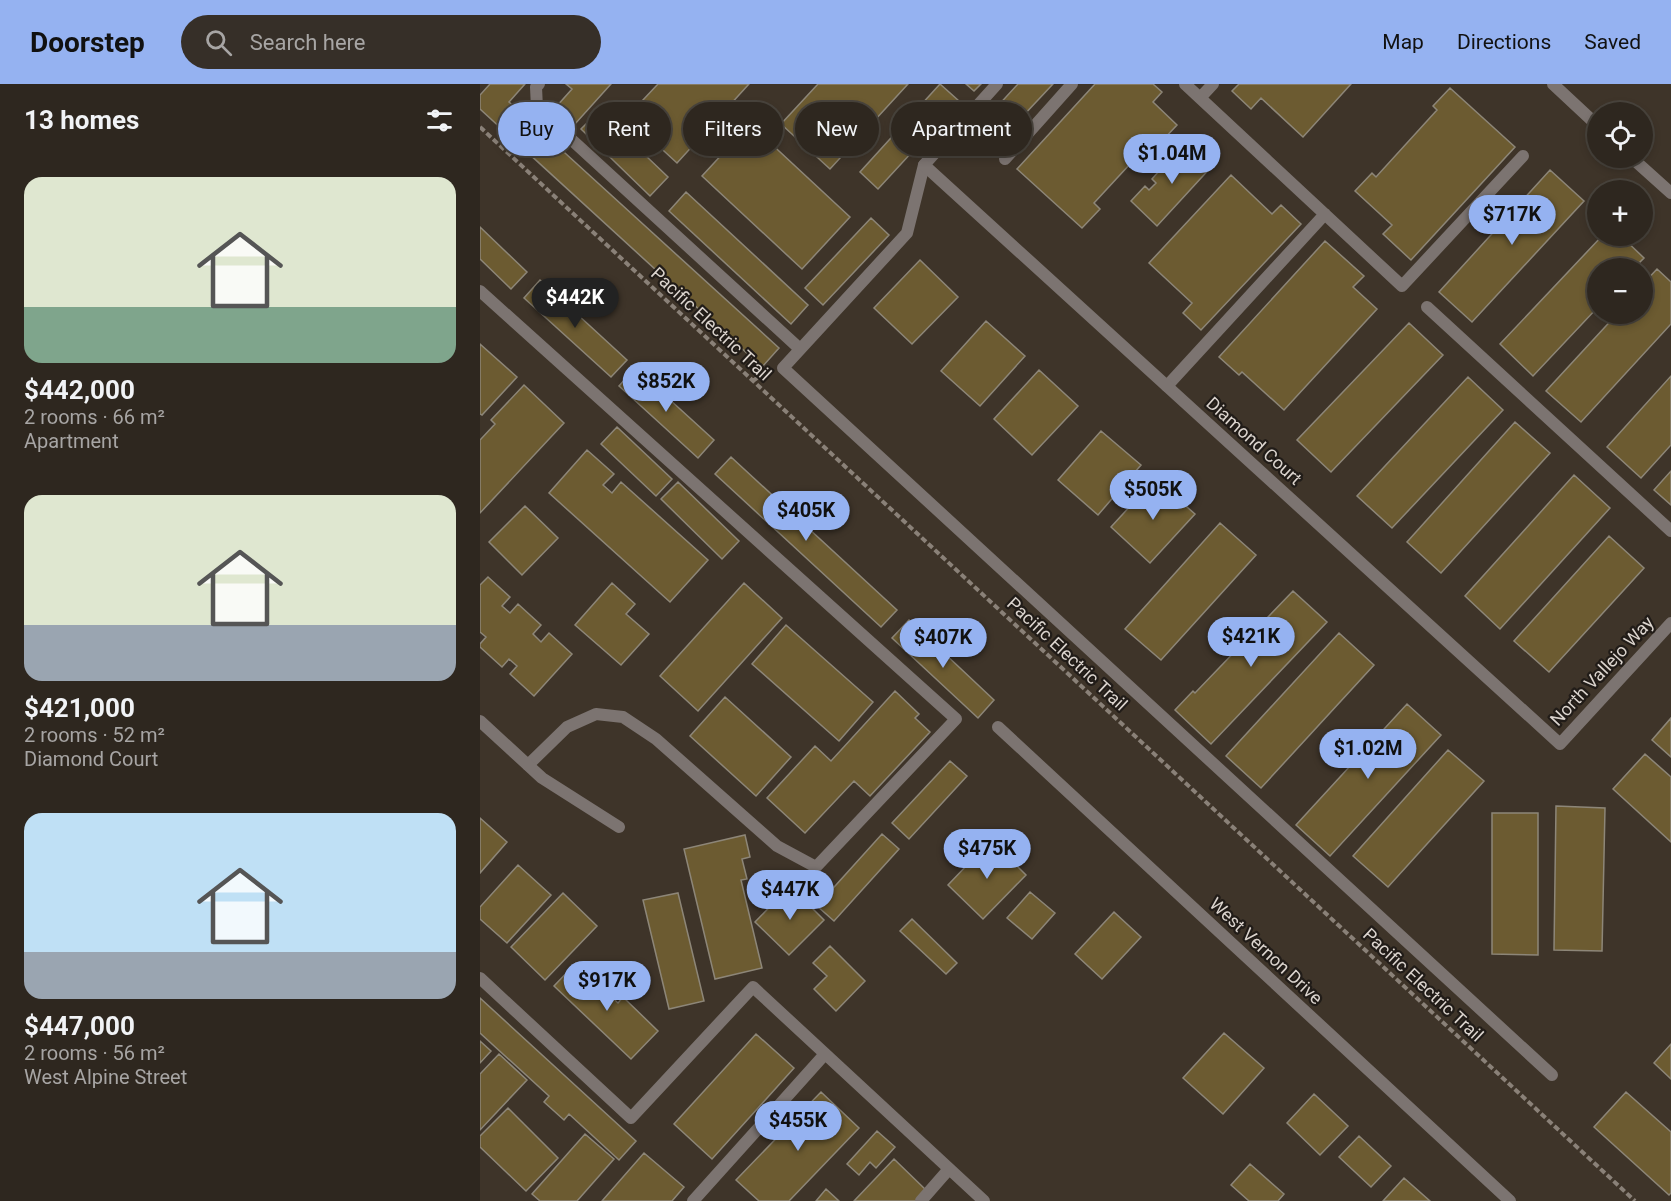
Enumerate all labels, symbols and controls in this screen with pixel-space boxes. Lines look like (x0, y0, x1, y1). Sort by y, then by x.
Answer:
search box (181, 15, 601, 69)
text: Doorstep (30, 26, 145, 59)
icon: search (202, 26, 235, 59)
text: Search here (250, 30, 366, 55)
text: Map (1382, 30, 1424, 54)
text: Directions (1457, 30, 1551, 54)
text: Saved (1584, 30, 1641, 54)
chip: Buy (498, 102, 575, 156)
chip: Rent (587, 102, 671, 156)
chip: Filters (683, 102, 783, 156)
chip: New (795, 102, 879, 156)
chip: Apartment (891, 102, 1032, 156)
map controls (1587, 102, 1653, 324)
button: locate (1587, 102, 1653, 168)
icon: filters (423, 104, 456, 137)
text: 13 homes (24, 105, 139, 135)
pin: $1.04M (1123, 134, 1221, 185)
text: $1.04M (1137, 141, 1207, 165)
button: + (1587, 180, 1653, 246)
pin: $717K (1470, 195, 1554, 246)
text: $717K (1483, 202, 1541, 226)
icon: home (186, 216, 294, 324)
button: − (1587, 258, 1653, 324)
street label: Pacific Electric Trail (647, 263, 776, 385)
pin: $442K (533, 278, 617, 329)
text: $442K (546, 285, 604, 309)
pin: $852K (624, 362, 708, 413)
text: $852K (637, 369, 695, 393)
text: $442,000 (24, 375, 135, 405)
street label: Diamond Court (1202, 392, 1306, 489)
text: 2 rooms · 66 m² (24, 405, 165, 429)
text: Apartment (24, 429, 119, 453)
pin: $505K (1111, 470, 1195, 521)
text: $505K (1124, 477, 1182, 501)
pin: $405K (764, 491, 848, 542)
text: $405K (777, 498, 835, 522)
icon: home (186, 534, 294, 642)
street label: Pacific Electric Trail (1003, 593, 1132, 715)
street label: North Vallejo Way (1546, 611, 1658, 730)
pin: $421K (1209, 617, 1293, 668)
pin: $407K (901, 618, 985, 669)
text: $421K (1222, 624, 1280, 648)
text: $407K (914, 625, 972, 649)
text: $421,000 (24, 693, 135, 723)
text: 2 rooms · 52 m² (24, 723, 165, 747)
pin: $1.02M (1319, 729, 1417, 780)
text: $1.02M (1333, 736, 1403, 760)
text: Diamond Court (24, 747, 158, 771)
pin: $475K (945, 829, 1029, 880)
text: $475K (958, 836, 1016, 860)
icon: home (186, 852, 294, 960)
pin: $447K (748, 870, 832, 921)
text: $447K (761, 877, 819, 901)
street label: West Vernon Drive (1206, 893, 1327, 1008)
street label: Pacific Electric Trail (1359, 924, 1488, 1046)
pin: $917K (565, 961, 649, 1012)
text: $917K (578, 968, 636, 992)
text: $447,000 (24, 1011, 135, 1041)
text: 2 rooms · 56 m² (24, 1041, 165, 1065)
text: West Alpine Street (24, 1065, 187, 1089)
pin: $455K (756, 1101, 840, 1152)
text: $455K (769, 1108, 827, 1132)

